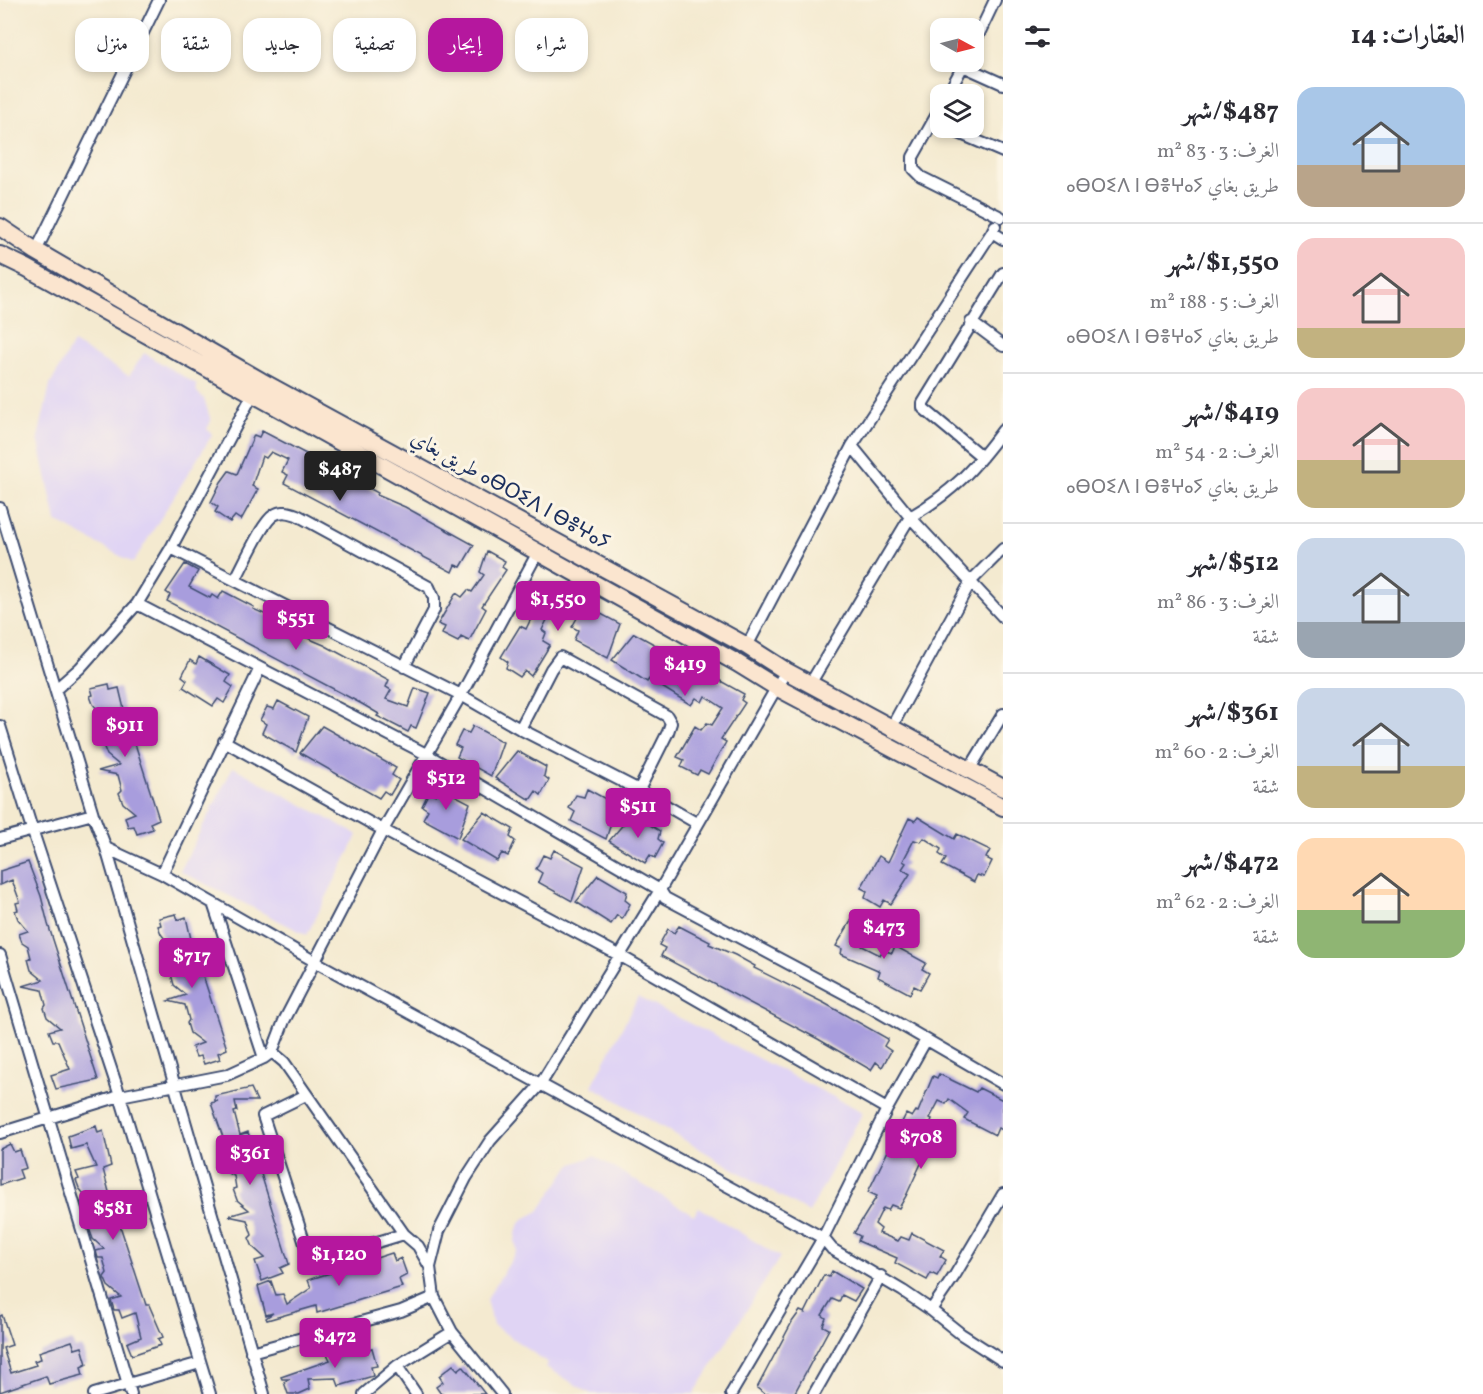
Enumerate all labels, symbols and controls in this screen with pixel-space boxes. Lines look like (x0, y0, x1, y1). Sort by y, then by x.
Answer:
chip: منزل (75, 18, 149, 72)
chip: شقة (161, 18, 231, 72)
chip: جديد (243, 18, 321, 72)
chip: تصفية (333, 18, 416, 72)
chip: إيجار (428, 18, 503, 72)
chip: شراء (515, 18, 588, 72)
north arrow (930, 18, 984, 72)
map controls (930, 18, 984, 138)
text: العقارات: 14 (1351, 18, 1465, 54)
icon: filters (1021, 20, 1054, 53)
button: layers (930, 84, 984, 138)
text: $487/شهر (1183, 94, 1279, 130)
icon: home (1345, 111, 1417, 183)
text: الغرف: 3 · 83 m² (1157, 138, 1279, 166)
text: طريق بغاي ⴰⴱⵔⵉⴷ ⵏ ⴱⴻⵖⴰⵢ (1066, 173, 1279, 201)
text: $1,550/شهر (1166, 245, 1279, 281)
icon: home (1345, 262, 1417, 334)
text: الغرف: 5 · 188 m² (1150, 289, 1279, 317)
text: طريق بغاي ⴰⴱⵔⵉⴷ ⵏ ⴱⴻⵖⴰⵢ (1066, 324, 1279, 352)
text: $419/شهر (1184, 395, 1279, 431)
icon: home (1345, 412, 1417, 484)
street label: طريق بغاي ⴰⴱⵔⵉⴷ ⵏ ⴱⴻⵖⴰⵢ (405, 424, 615, 558)
text: الغرف: 2 · 54 m² (1155, 439, 1279, 467)
pin: $487 (304, 451, 376, 502)
text: $487 (318, 456, 362, 484)
text: طريق بغاي ⴰⴱⵔⵉⴷ ⵏ ⴱⴻⵖⴰⵢ (1066, 474, 1279, 502)
text: $512/شهر (1188, 545, 1279, 581)
icon: home (1345, 562, 1417, 634)
pin: $1,550 (509, 581, 607, 632)
text: $1,550 (530, 586, 586, 614)
text: الغرف: 3 · 86 m² (1157, 589, 1279, 617)
pin: $551 (260, 600, 332, 651)
text: $551 (277, 605, 315, 633)
text: شقة (1253, 624, 1279, 652)
pin: $419 (649, 646, 721, 697)
text: $419 (664, 651, 706, 679)
text: $361/شهر (1187, 695, 1279, 731)
pin: $911 (89, 707, 161, 758)
text: $911 (106, 712, 144, 740)
icon: home (1345, 712, 1417, 784)
text: الغرف: 2 · 60 m² (1155, 739, 1279, 767)
pin: $512 (410, 760, 482, 811)
text: $512 (426, 765, 466, 793)
text: شقة (1253, 774, 1279, 802)
pin: $511 (602, 788, 674, 839)
text: $511 (620, 793, 656, 821)
text: $472/شهر (1183, 845, 1279, 881)
icon: home (1345, 862, 1417, 934)
text: الغرف: 2 · 62 m² (1156, 889, 1279, 917)
pin: $473 (848, 909, 920, 960)
text: $473 (863, 914, 905, 942)
text: شقة (1253, 924, 1279, 952)
pin: $717 (156, 938, 228, 989)
text: $717 (173, 943, 211, 971)
pin: $708 (885, 1119, 957, 1170)
text: $708 (899, 1124, 943, 1152)
pin: $361 (214, 1135, 286, 1186)
text: $361 (230, 1140, 270, 1168)
pin: $581 (77, 1190, 149, 1241)
text: $581 (93, 1195, 133, 1223)
pin: $1,120 (290, 1236, 388, 1287)
text: $1,120 (311, 1241, 367, 1269)
pin: $472 (299, 1318, 371, 1369)
text: $472 (314, 1323, 356, 1351)

